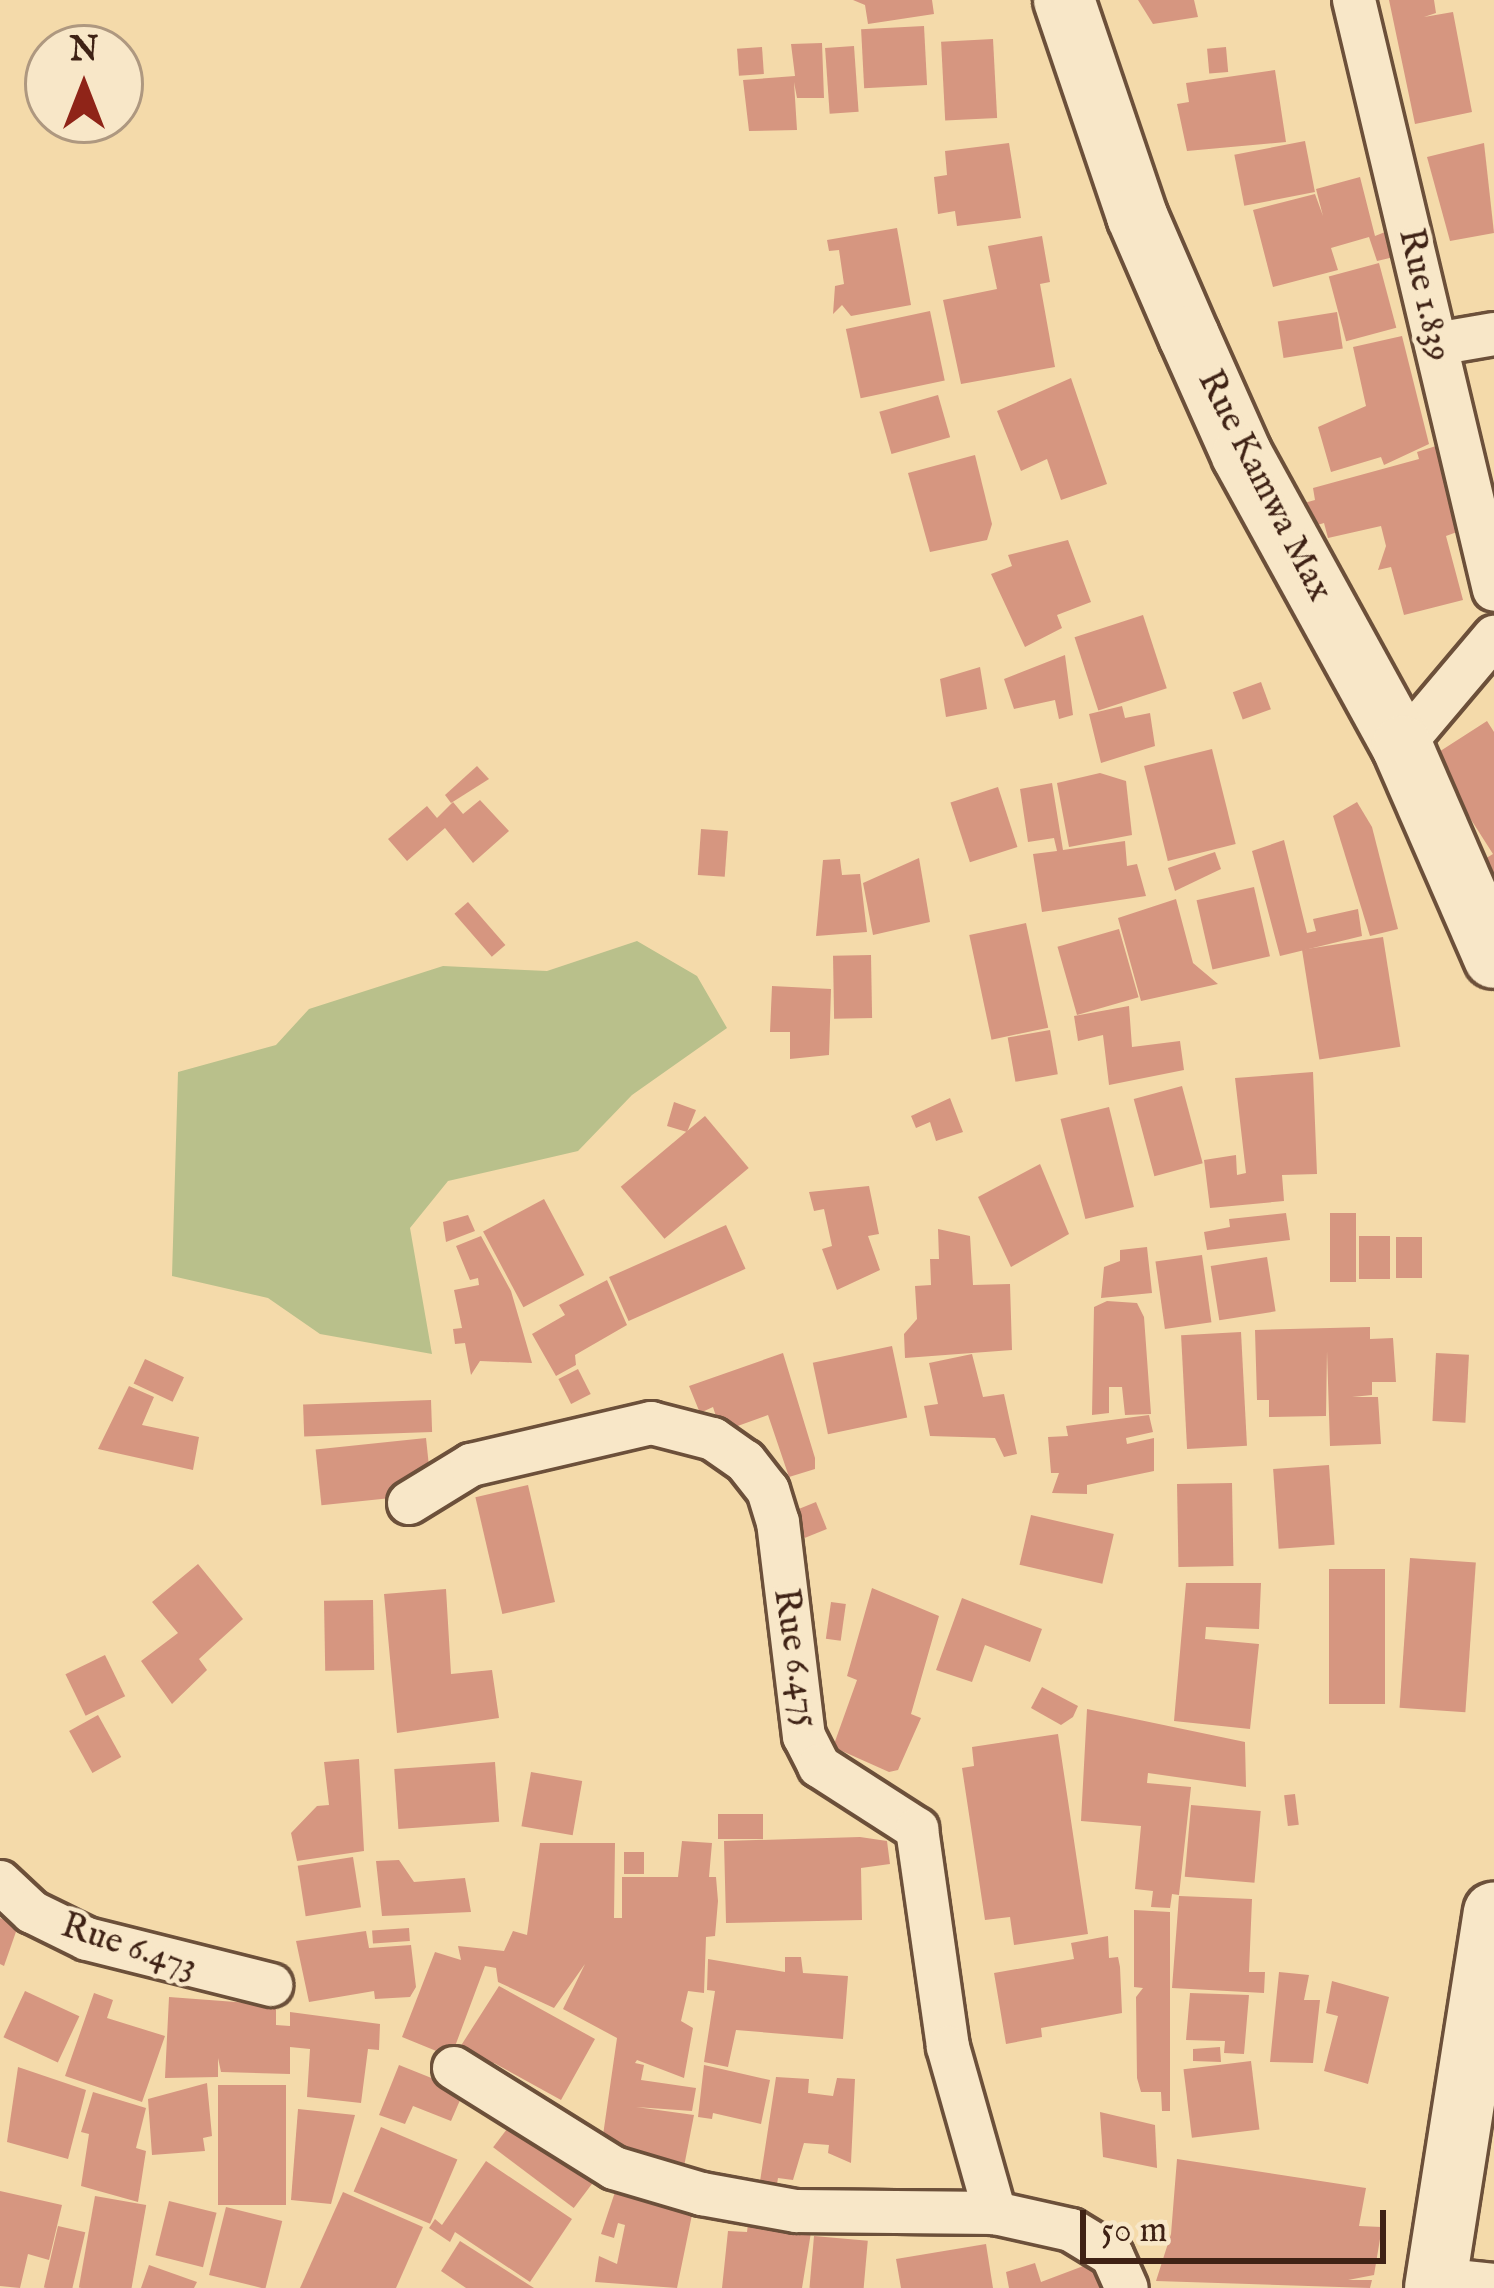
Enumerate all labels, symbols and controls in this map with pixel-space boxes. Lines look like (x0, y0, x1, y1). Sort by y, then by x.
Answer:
north arrow (24, 24, 144, 144)
text: N (70, 30, 98, 72)
street label: Rue 1.839 (1388, 225, 1460, 365)
street label: Rue Kamwa Max (1187, 363, 1341, 609)
street label: Rue 6.475 (763, 1586, 827, 1730)
street label: Rue 6.473 (56, 1905, 202, 1989)
scale bar (1086, 2186, 1392, 2260)
text: 50 m (1101, 2208, 1167, 2254)

